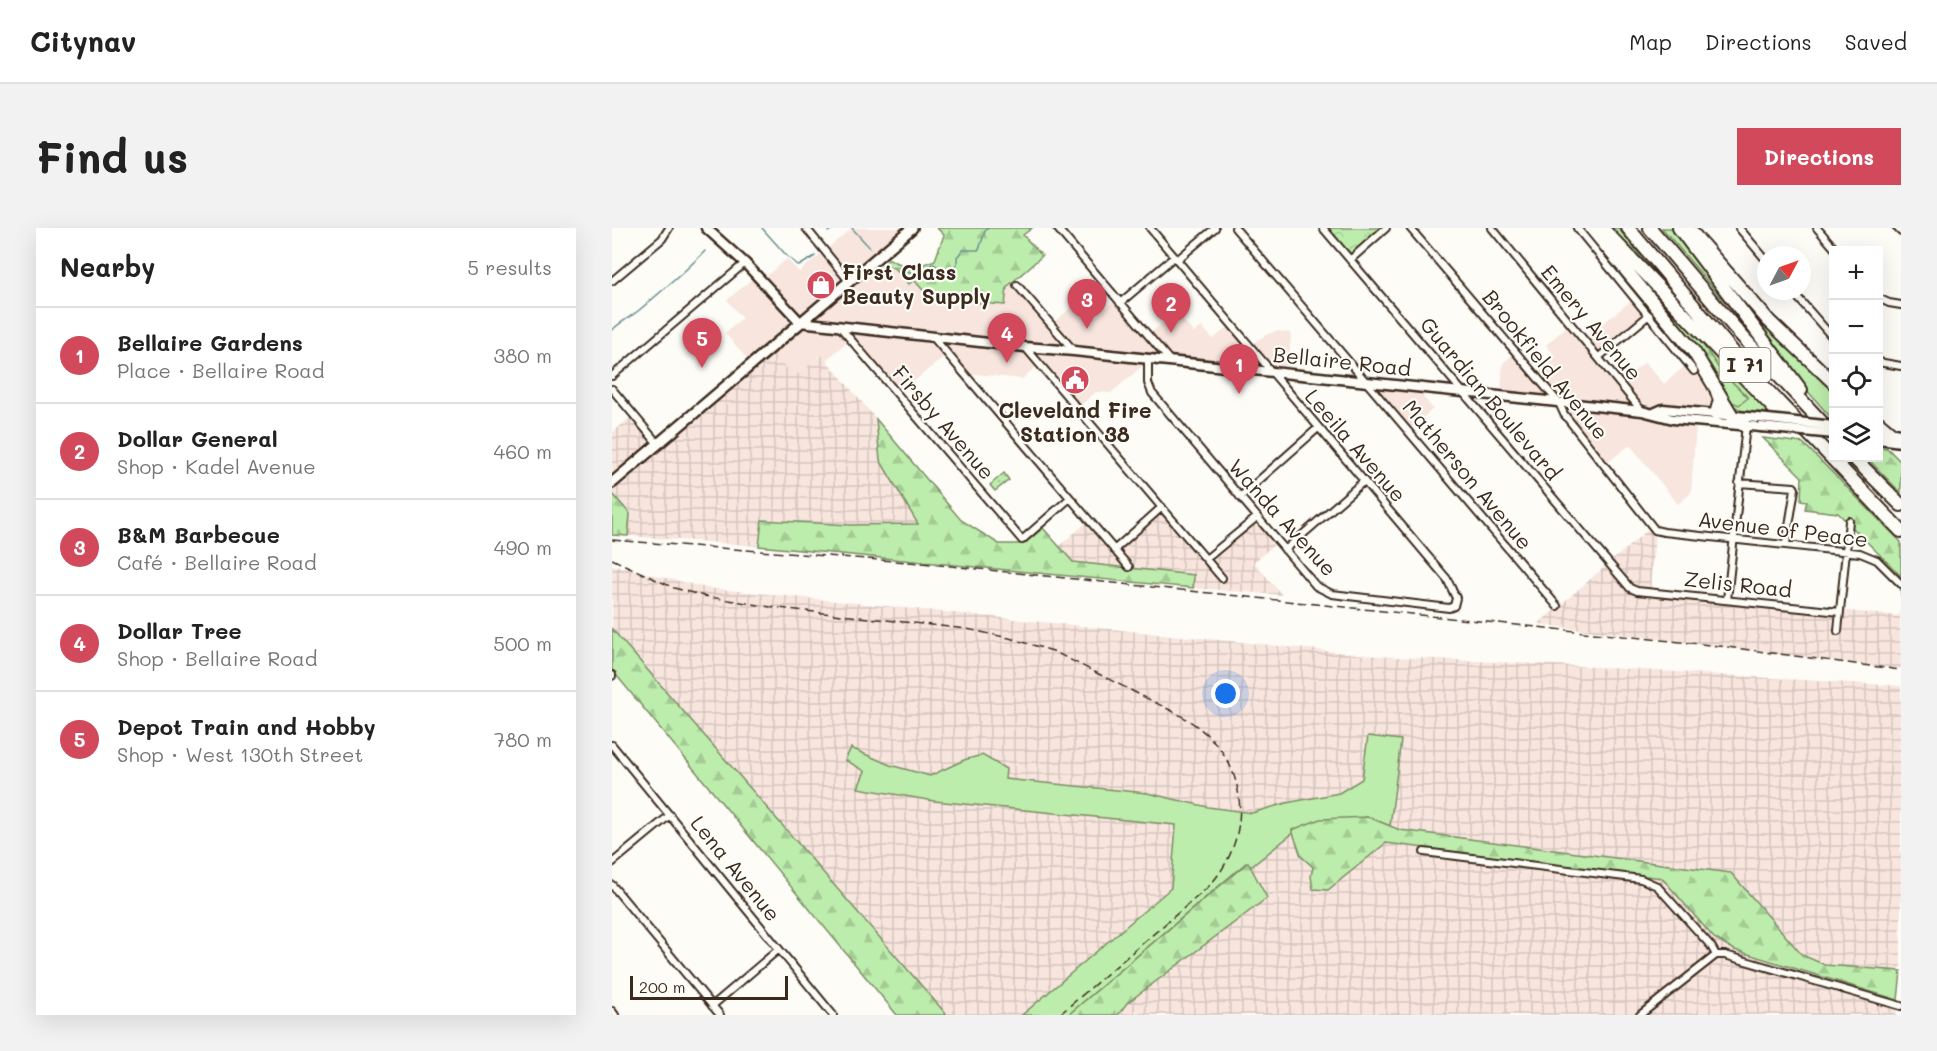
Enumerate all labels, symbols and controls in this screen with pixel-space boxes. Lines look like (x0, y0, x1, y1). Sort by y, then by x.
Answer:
text: Citynav (30, 23, 136, 59)
text: Map (1629, 28, 1672, 55)
text: Directions (1705, 28, 1812, 55)
text: Saved (1845, 28, 1907, 55)
button: Directions (1737, 128, 1901, 185)
text: Find us (36, 129, 188, 184)
north arrow (1757, 246, 1811, 300)
map controls (1829, 246, 1883, 462)
button: + (1829, 246, 1883, 300)
text: Nearby (60, 250, 155, 284)
text: 5 results (467, 254, 552, 280)
place label: First Class Beauty Supply (842, 258, 991, 310)
street label: Emery Avenue (1536, 259, 1648, 385)
shop icon: First Class Beauty Supply (805, 269, 837, 301)
pin: 3 (1068, 279, 1106, 329)
pin: 2 (1152, 284, 1190, 333)
street label: Brookfield Avenue (1477, 284, 1615, 445)
button: − (1829, 300, 1883, 354)
street label: Guardian Boulevard (1415, 311, 1567, 485)
pin: 4 (988, 314, 1026, 363)
pin: 5 (682, 318, 722, 368)
text: Bellaire Gardens (117, 328, 303, 357)
street label: Bellaire Road (1272, 340, 1413, 381)
text: 1 (75, 342, 84, 368)
text: 380 m (494, 342, 552, 368)
pin: 1 (1220, 344, 1258, 394)
road number: I 71 (1720, 348, 1770, 382)
button: locate (1829, 354, 1883, 408)
text: Place · Bellaire Road (117, 357, 324, 383)
street label: Firsby Avenue (887, 359, 1001, 485)
public building icon: Cleveland Fire Station 38 (1059, 364, 1091, 396)
street label: Leeila Avenue (1300, 383, 1413, 507)
street label: Matherson Avenue (1397, 393, 1539, 555)
place label: Cleveland Fire Station 38 (998, 396, 1152, 447)
button: layers (1829, 408, 1883, 462)
text: Dollar General (117, 424, 278, 453)
text: 2 (74, 438, 85, 464)
text: 460 m (494, 438, 552, 464)
text: Shop · Kadel Avenue (117, 453, 316, 479)
street label: Wanda Avenue (1223, 453, 1343, 581)
street label: Avenue of Peace (1697, 505, 1870, 552)
text: B&M Barbecue (117, 520, 280, 549)
text: 3 (74, 534, 86, 560)
text: 490 m (494, 534, 552, 560)
text: Café · Bellaire Road (117, 549, 317, 575)
street label: Zelis Road (1683, 564, 1793, 603)
text: Dollar Tree (117, 616, 242, 645)
text: 4 (73, 630, 86, 656)
text: 500 m (493, 630, 552, 656)
text: Shop · Bellaire Road (117, 645, 317, 671)
your location (1211, 679, 1240, 708)
text: Depot Train and Hobby (117, 712, 376, 741)
text: 5 (74, 726, 85, 752)
text: 780 m (494, 726, 552, 752)
text: Shop · West 130th Street (117, 741, 363, 767)
street label: Lena Avenue (685, 810, 787, 926)
scale bar (630, 973, 788, 1000)
text: 200 m (639, 976, 686, 997)

